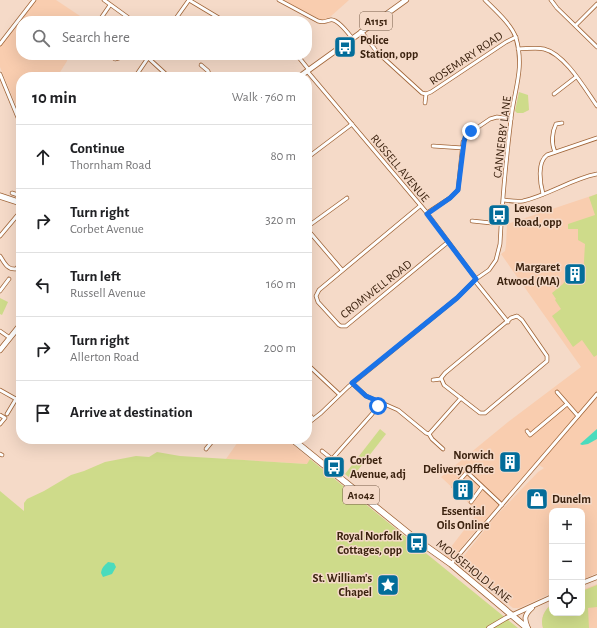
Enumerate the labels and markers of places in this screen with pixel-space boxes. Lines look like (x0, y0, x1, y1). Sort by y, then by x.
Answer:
bus stop icon: Police Station, opp (332, 34, 358, 60)
place label: Police Station, opp (360, 34, 418, 60)
bus stop icon: Leveson Road, opp (486, 202, 512, 228)
place label: Leveson Road, opp (514, 202, 562, 228)
place label: Margaret Atwood (MA) (497, 261, 560, 288)
building icon: Margaret Atwood (MA) (562, 261, 588, 287)
place label: Norwich Delivery Office (423, 449, 494, 476)
building icon: Norwich Delivery Office (497, 449, 523, 475)
bus stop icon: Corbet Avenue, adj (321, 454, 347, 480)
place label: Corbet Avenue, adj (350, 454, 406, 481)
building icon: Essential Oils Online (450, 477, 476, 503)
shop icon: Dunelm (524, 486, 550, 512)
place label: Dunelm (552, 493, 591, 505)
place label: Essential Oils Online (437, 505, 490, 531)
place label: Royal Norfolk Cottages, opp (337, 530, 402, 556)
bus stop icon: Royal Norfolk Cottages, opp (404, 530, 430, 556)
place label: St. William's Chapel (312, 572, 372, 598)
place icon: St. William's Chapel (375, 572, 401, 598)

